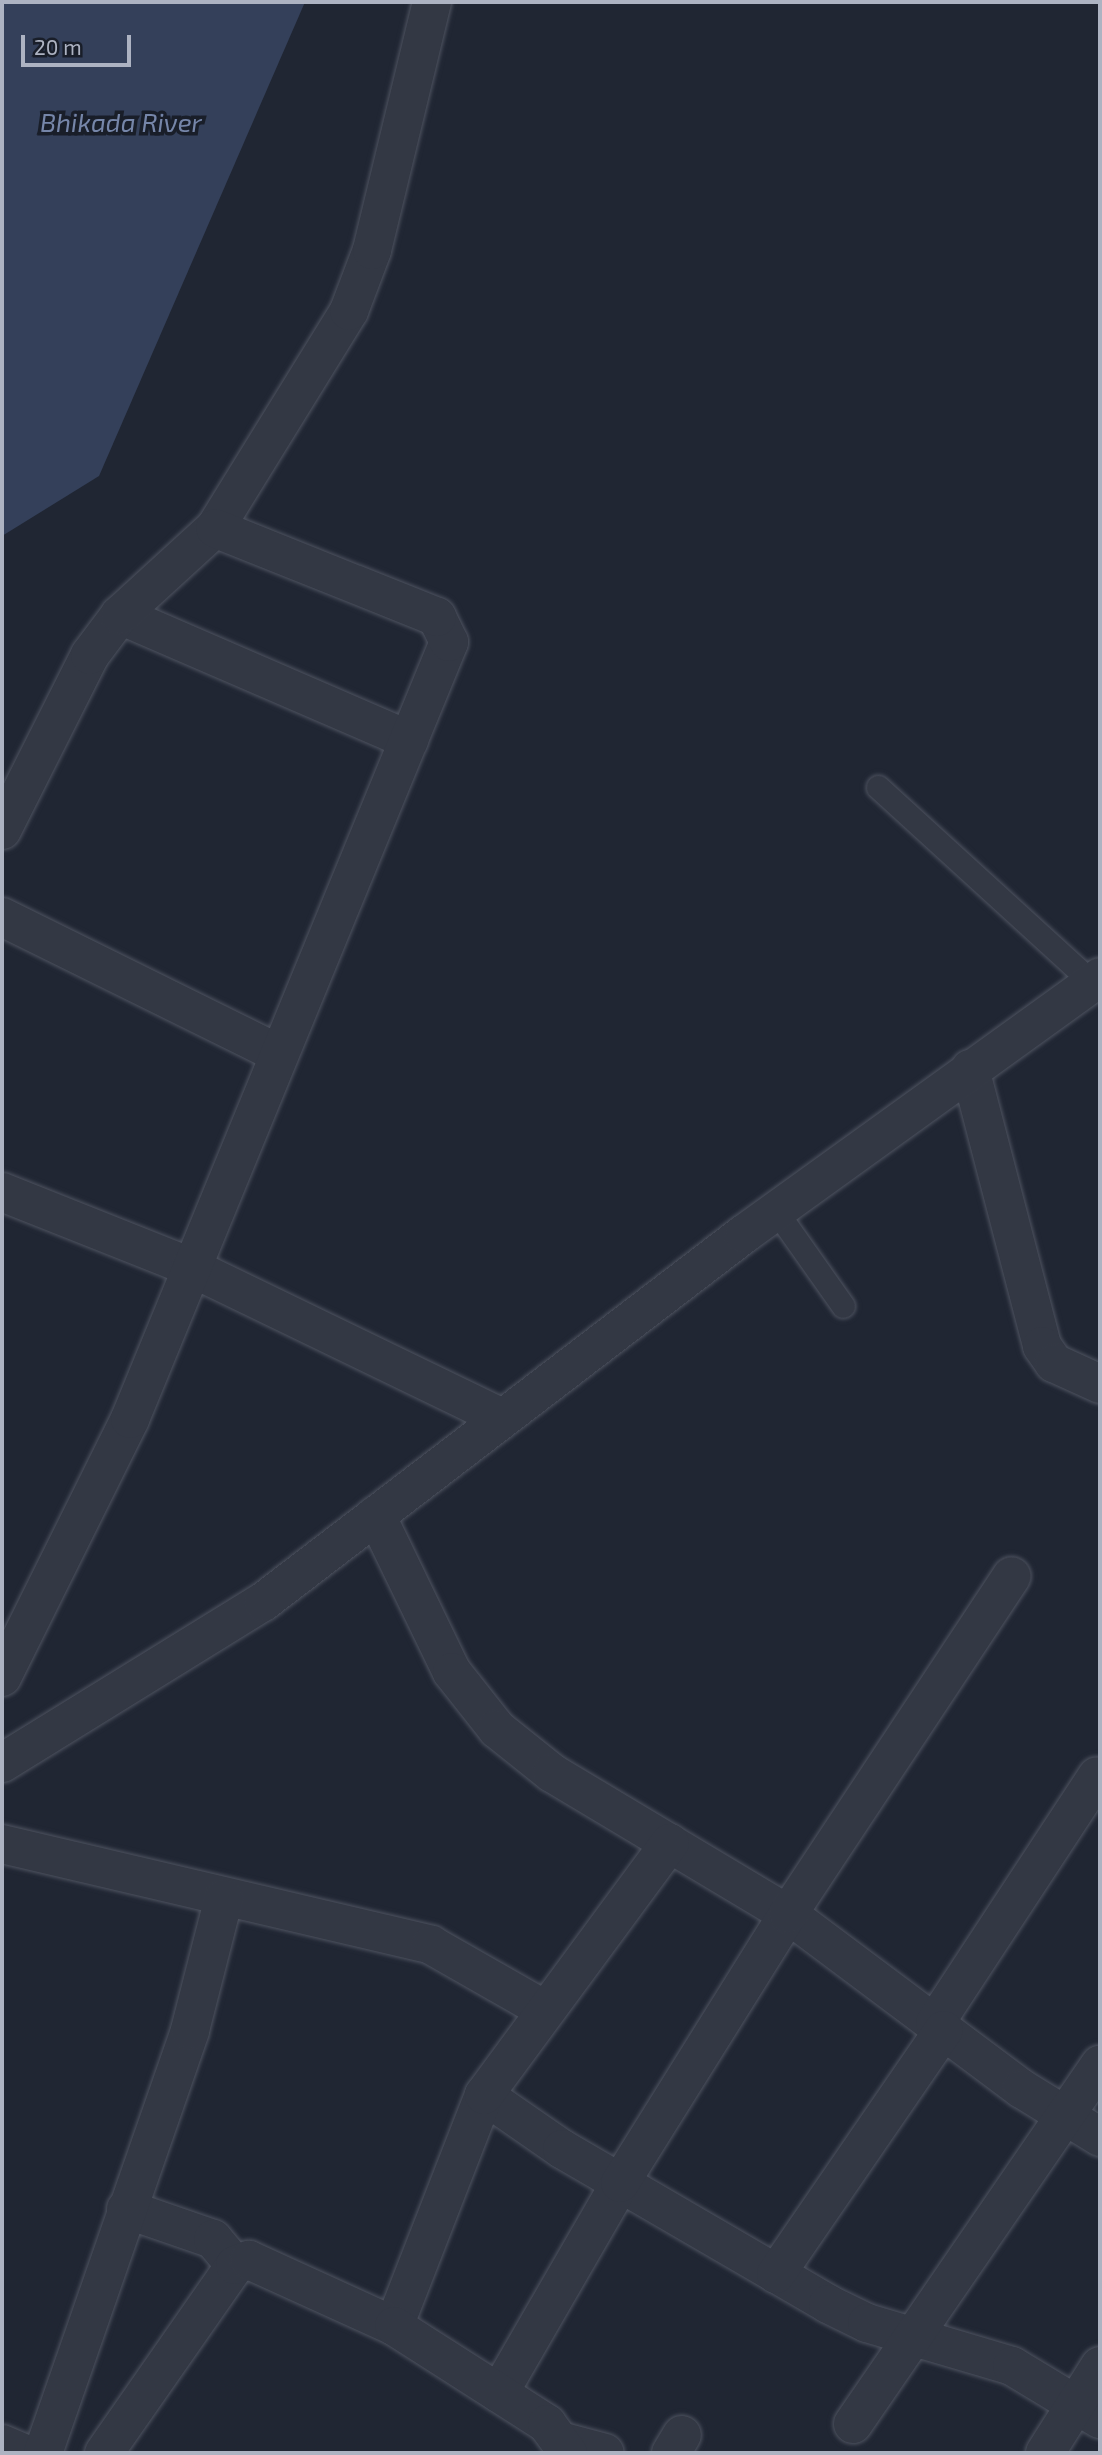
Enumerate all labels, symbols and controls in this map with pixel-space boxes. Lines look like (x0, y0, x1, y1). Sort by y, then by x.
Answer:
scale bar (24, 21, 135, 65)
text: 20 m (34, 34, 82, 59)
water label: Bhikada River (40, 106, 202, 138)

